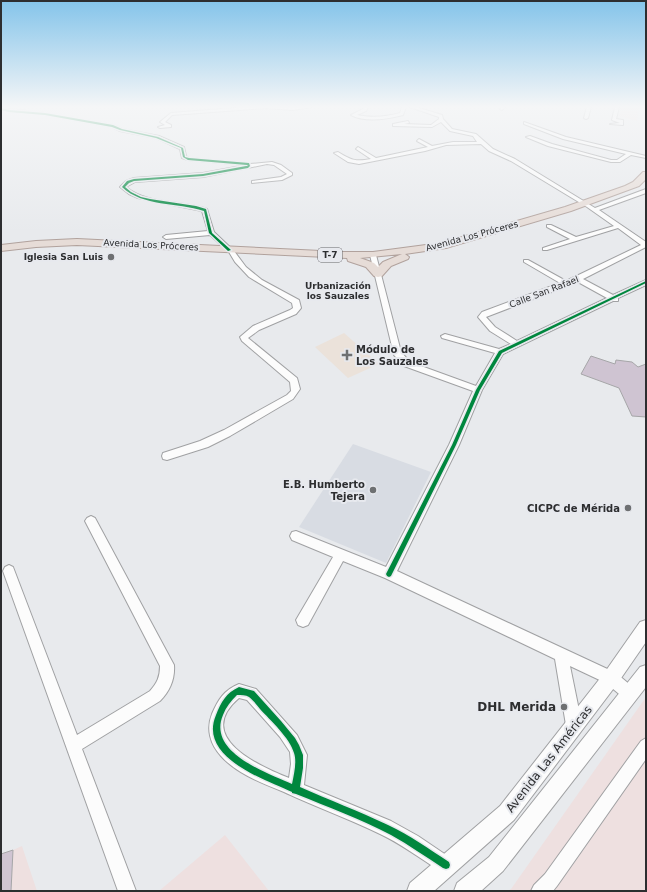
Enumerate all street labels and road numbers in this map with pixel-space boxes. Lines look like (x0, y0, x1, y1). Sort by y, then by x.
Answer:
street label: Avenida Los Próceres (425, 219, 520, 253)
street label: Avenida Los Próceres (103, 238, 199, 253)
road number: T-7 (318, 248, 342, 262)
street label: Calle San Rafael (508, 274, 580, 310)
street label: Avenida Las Américas (503, 703, 595, 815)

